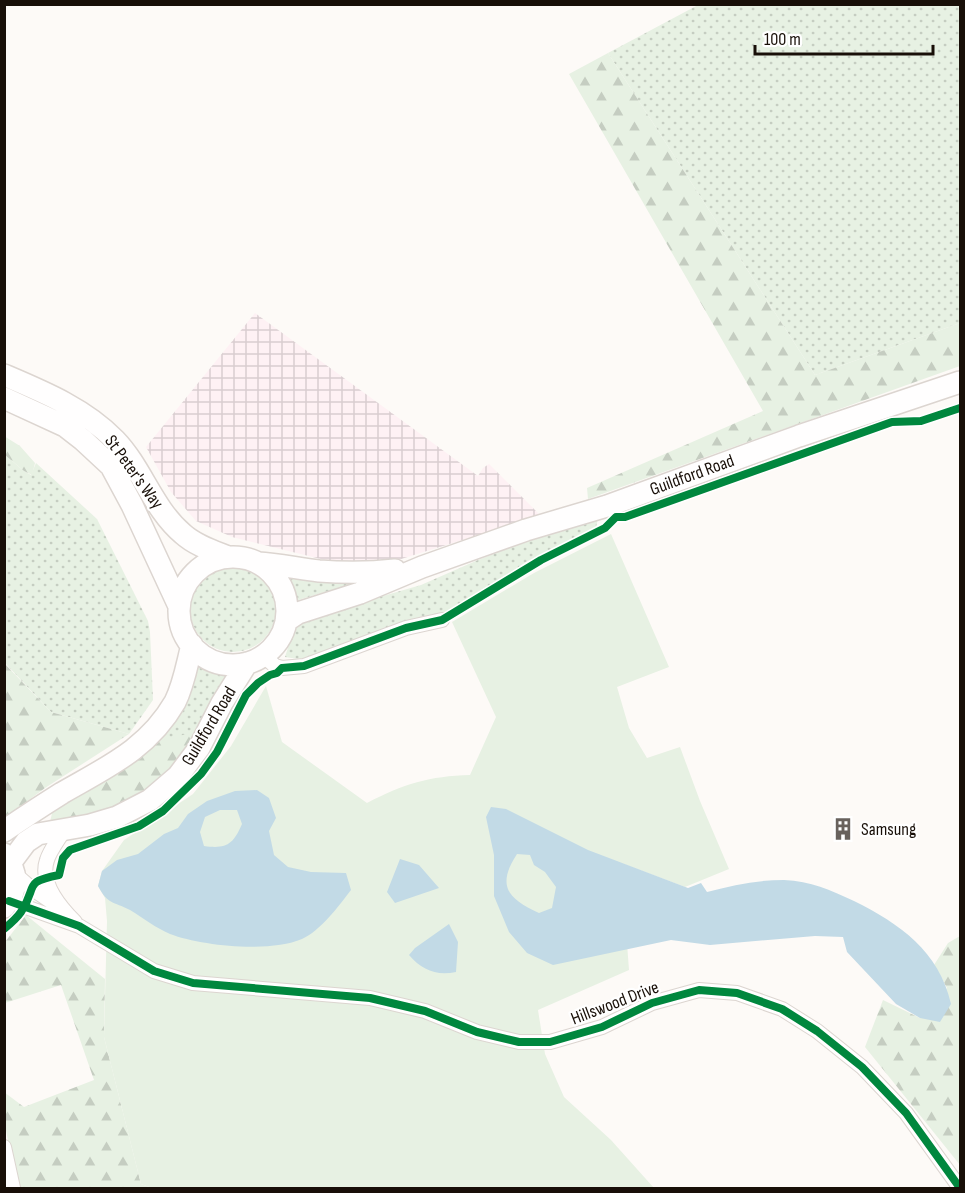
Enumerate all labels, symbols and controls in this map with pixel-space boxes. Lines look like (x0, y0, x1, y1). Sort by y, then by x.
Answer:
scale bar (755, 18, 934, 56)
text: 100 m (764, 29, 801, 50)
street label: St Peter's Way (100, 431, 168, 513)
street label: Guildford Road (647, 450, 737, 500)
street label: Guildford Road (177, 683, 241, 769)
building icon: Samsung (830, 816, 856, 842)
place label: Samsung (861, 819, 916, 840)
street label: Hillswood Drive (568, 977, 662, 1029)

